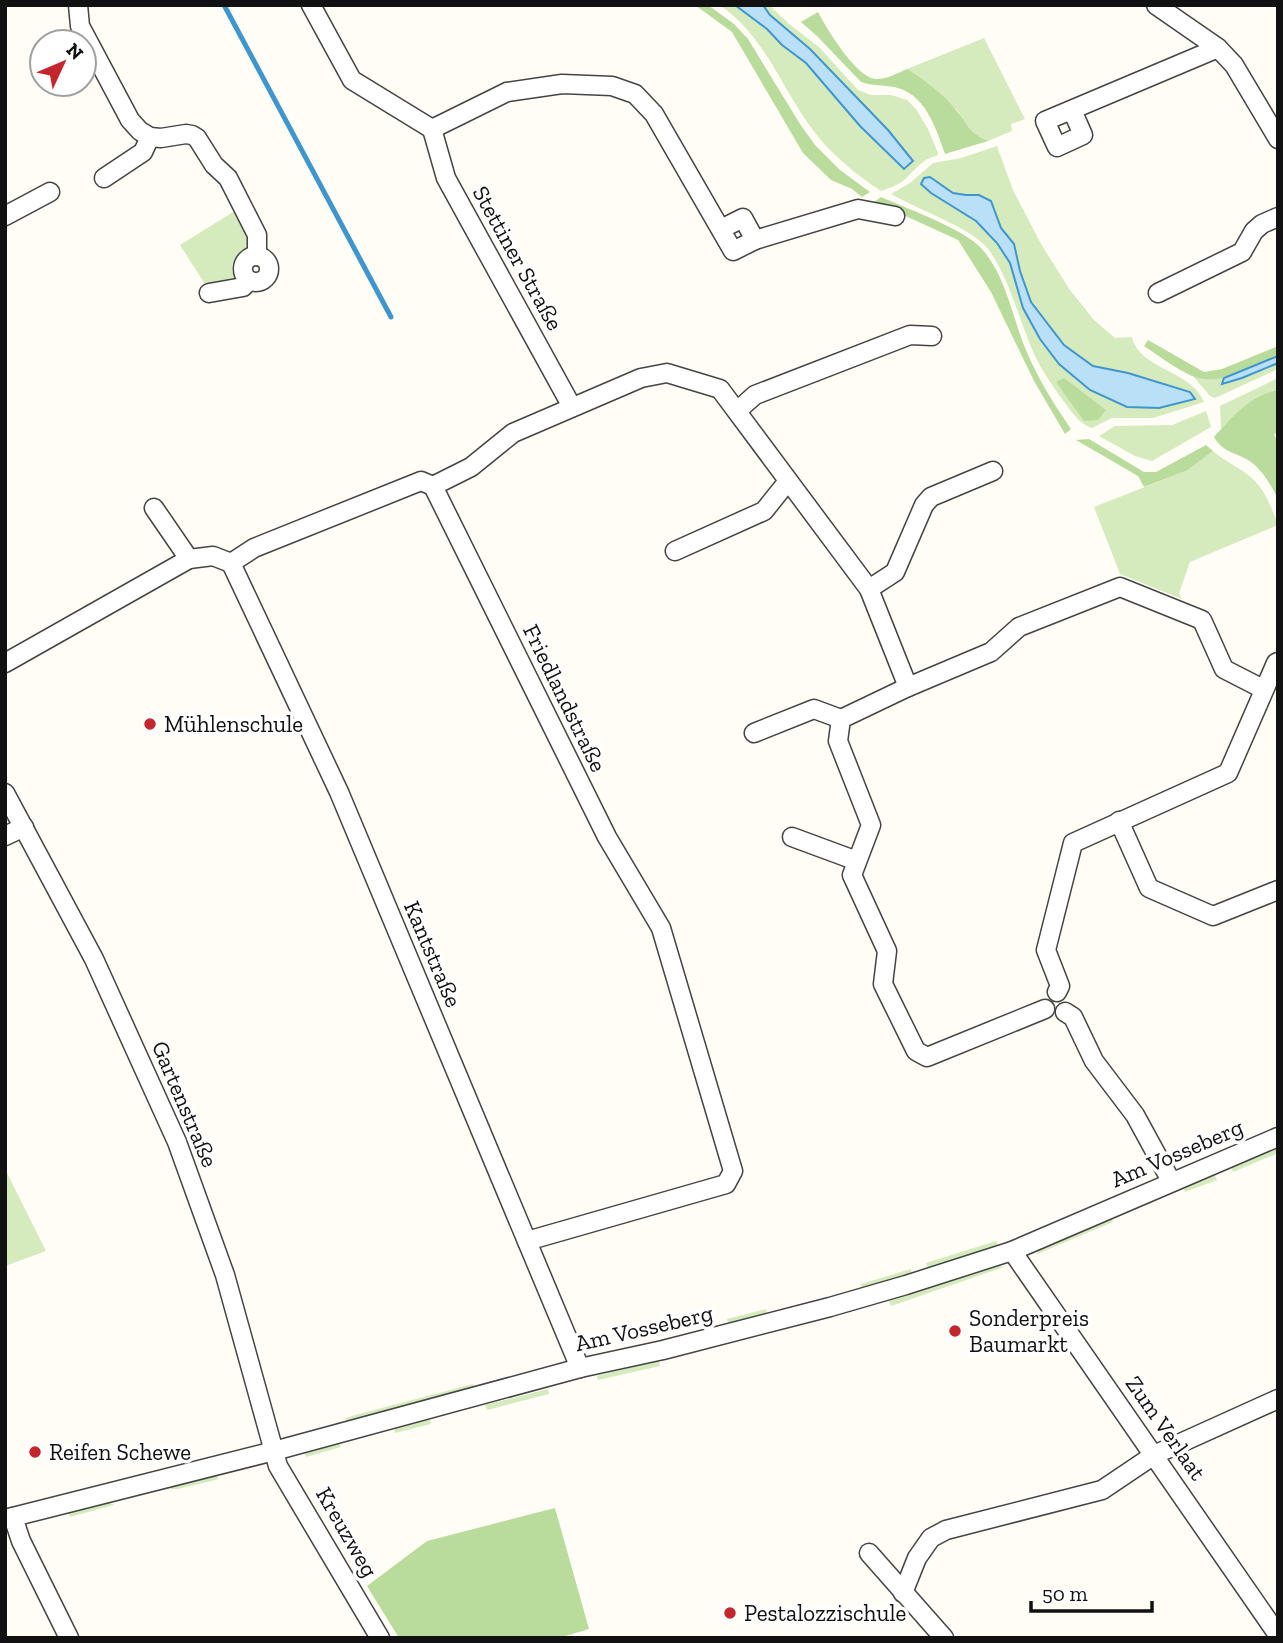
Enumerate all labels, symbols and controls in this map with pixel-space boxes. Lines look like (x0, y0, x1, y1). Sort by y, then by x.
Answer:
north arrow (28, 28, 98, 98)
text: N (62, 38, 88, 65)
street label: Stettiner Straße (467, 181, 569, 335)
street label: Friedlandstraße (517, 620, 613, 776)
place label: Mühlenschule (164, 710, 303, 738)
marker: Mühlenschule (142, 716, 158, 732)
street label: Kantstraße (398, 897, 468, 1011)
street label: Gartenstraße (146, 1037, 224, 1171)
street label: Am Vosseberg (1107, 1112, 1248, 1193)
street label: Am Vosseberg (572, 1298, 716, 1357)
place label: Sonderpreis Baumarkt (969, 1304, 1089, 1358)
marker: Sonderpreis Baumarkt (947, 1323, 963, 1339)
street label: Zum Verlaat (1120, 1370, 1212, 1486)
place label: Reifen Schewe (49, 1438, 191, 1466)
marker: Reifen Schewe (27, 1444, 43, 1460)
street label: Kreuzweg (310, 1482, 384, 1582)
scale bar (1031, 1570, 1152, 1614)
text: 50 m (1042, 1581, 1088, 1606)
place label: Pestalozzischule (744, 1599, 906, 1627)
marker: Pestalozzischule (722, 1605, 738, 1621)

